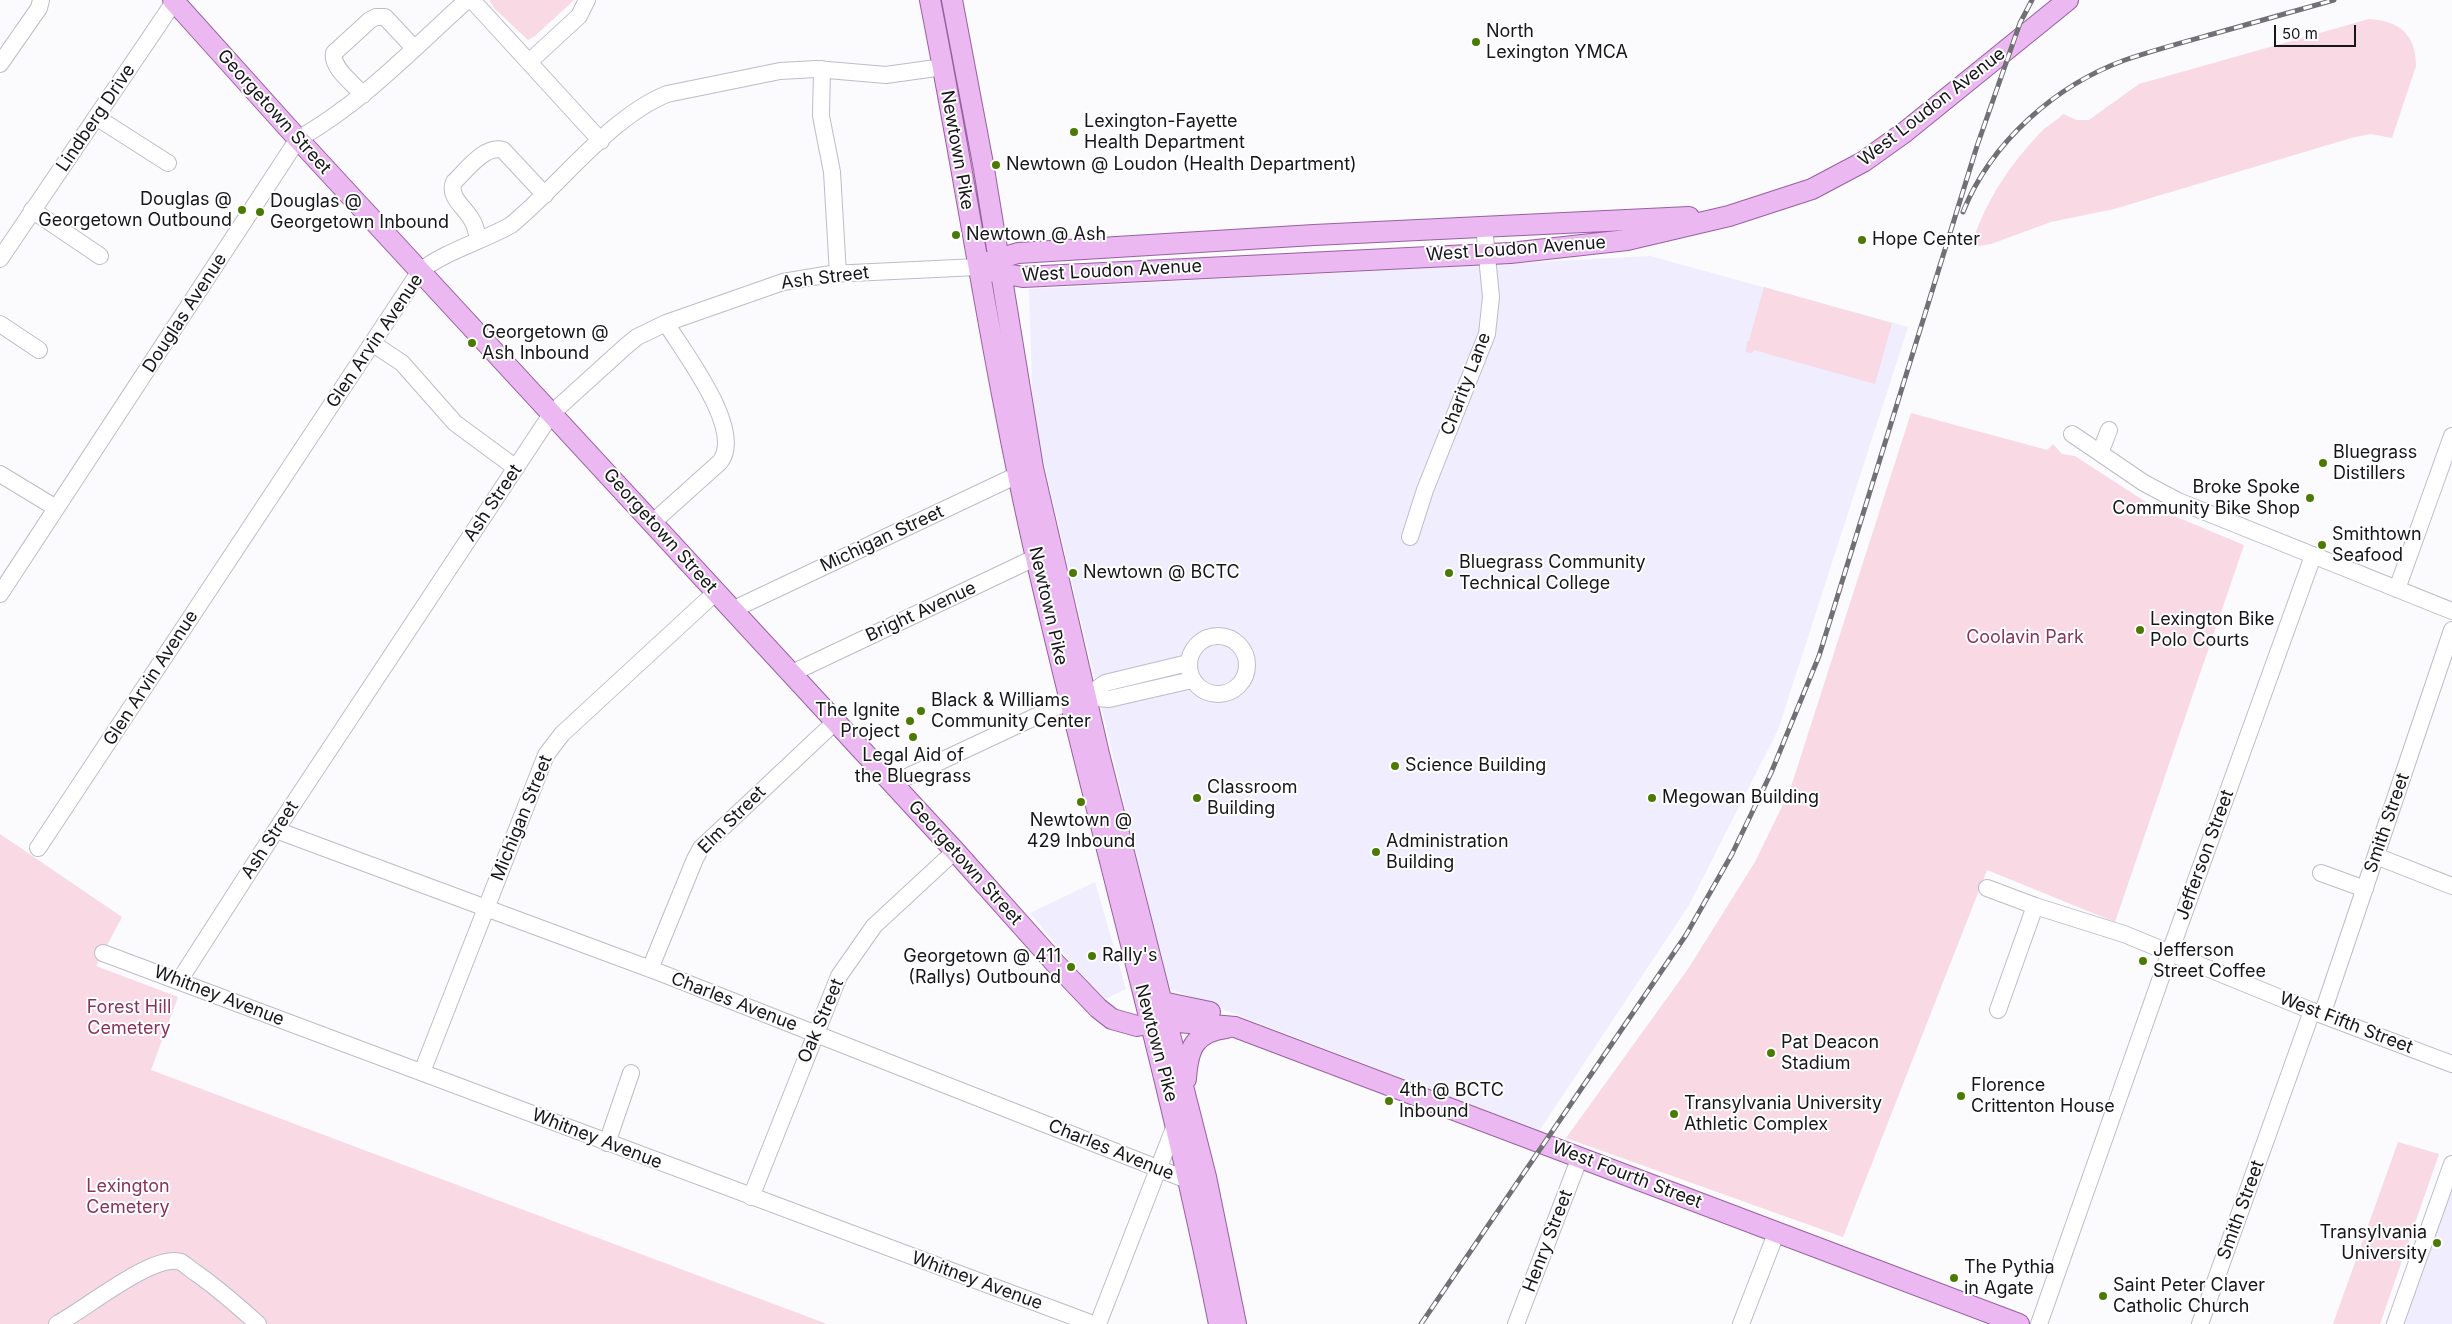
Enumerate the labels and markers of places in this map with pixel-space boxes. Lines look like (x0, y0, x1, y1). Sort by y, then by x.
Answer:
place label: North Lexington YMCA (1486, 21, 1628, 64)
marker: North Lexington YMCA (1470, 36, 1482, 48)
place label: Lexington-Fayette Health Department (1084, 111, 1245, 154)
marker: Lexington-Fayette Health Department (1068, 126, 1080, 138)
place label: Newtown @ Loudon (Health Department) (1006, 154, 1357, 176)
marker: Newtown @ Loudon (Health Department) (990, 159, 1002, 171)
place label: Douglas @ Georgetown Outbound (38, 189, 232, 232)
place label: Douglas @ Georgetown Inbound (270, 191, 449, 233)
marker: Douglas @ Georgetown Outbound (236, 204, 248, 216)
marker: Douglas @ Georgetown Inbound (254, 206, 266, 218)
place label: Newtown @ Ash (966, 224, 1106, 246)
marker: Newtown @ Ash (950, 229, 962, 241)
place label: Hope Center (1872, 229, 1980, 251)
marker: Hope Center (1856, 234, 1868, 246)
place label: Georgetown @ Ash Inbound (482, 322, 609, 364)
marker: Georgetown @ Ash Inbound (466, 337, 478, 349)
place label: Bluegrass Distillers (2333, 442, 2417, 484)
marker: Bluegrass Distillers (2317, 457, 2329, 469)
place label: Broke Spoke Community Bike Shop (2112, 477, 2300, 520)
marker: Broke Spoke Community Bike Shop (2304, 492, 2316, 504)
place label: Smithtown Seafood (2332, 524, 2422, 566)
marker: Smithtown Seafood (2316, 539, 2328, 551)
place label: Bluegrass Community Technical College (1459, 552, 1646, 594)
place label: Newtown @ BCTC (1083, 562, 1240, 584)
marker: Newtown @ BCTC (1067, 567, 1079, 579)
marker: Bluegrass Community Technical College (1443, 567, 1455, 579)
place label: Lexington Bike Polo Courts (2150, 609, 2274, 652)
marker: Lexington Bike Polo Courts (2134, 624, 2146, 636)
place label: Black & Williams Community Center (931, 690, 1091, 732)
place label: The Ignite Project (815, 700, 900, 742)
marker: Black & Williams Community Center (915, 705, 927, 717)
marker: The Ignite Project (904, 715, 916, 727)
marker: Legal Aid of the Bluegrass (907, 731, 919, 743)
place label: Legal Aid of the Bluegrass (855, 745, 971, 788)
place label: Science Building (1405, 755, 1546, 777)
marker: Science Building (1389, 760, 1401, 772)
place label: Classroom Building (1207, 777, 1297, 820)
place label: Megowan Building (1662, 787, 1819, 809)
marker: Classroom Building (1191, 792, 1203, 804)
marker: Megowan Building (1646, 792, 1658, 804)
marker: Newtown @ 429 Inbound (1075, 796, 1087, 808)
place label: Newtown @ 429 Inbound (1027, 810, 1135, 852)
place label: Administration Building (1386, 831, 1509, 874)
marker: Administration Building (1370, 846, 1382, 858)
place label: Jefferson Street Coffee (2153, 940, 2266, 982)
place label: Rally's (1102, 945, 1157, 967)
place label: Georgetown @ 411 (Rallys) Outbound (903, 946, 1061, 989)
marker: Rally's (1086, 950, 1098, 962)
marker: Jefferson Street Coffee (2137, 955, 2149, 967)
marker: Georgetown @ 411 (Rallys) Outbound (1065, 961, 1077, 973)
place label: Pat Deacon Stadium (1781, 1032, 1879, 1074)
marker: Pat Deacon Stadium (1765, 1047, 1777, 1059)
place label: Florence Crittenton House (1971, 1075, 2115, 1118)
place label: 4th @ BCTC Inbound (1399, 1080, 1504, 1122)
marker: Florence Crittenton House (1955, 1090, 1967, 1102)
place label: Transylvania University Athletic Complex (1684, 1093, 1882, 1136)
marker: 4th @ BCTC Inbound (1383, 1095, 1395, 1107)
marker: Transylvania University Athletic Complex (1668, 1108, 1680, 1120)
place label: Transylvania University (2319, 1222, 2427, 1264)
marker: Transylvania University (2431, 1237, 2443, 1249)
place label: The Pythia in Agate (1964, 1257, 2055, 1300)
marker: The Pythia in Agate (1948, 1272, 1960, 1284)
place label: Saint Peter Claver Catholic Church (2113, 1275, 2265, 1318)
marker: Saint Peter Claver Catholic Church (2097, 1290, 2109, 1302)

